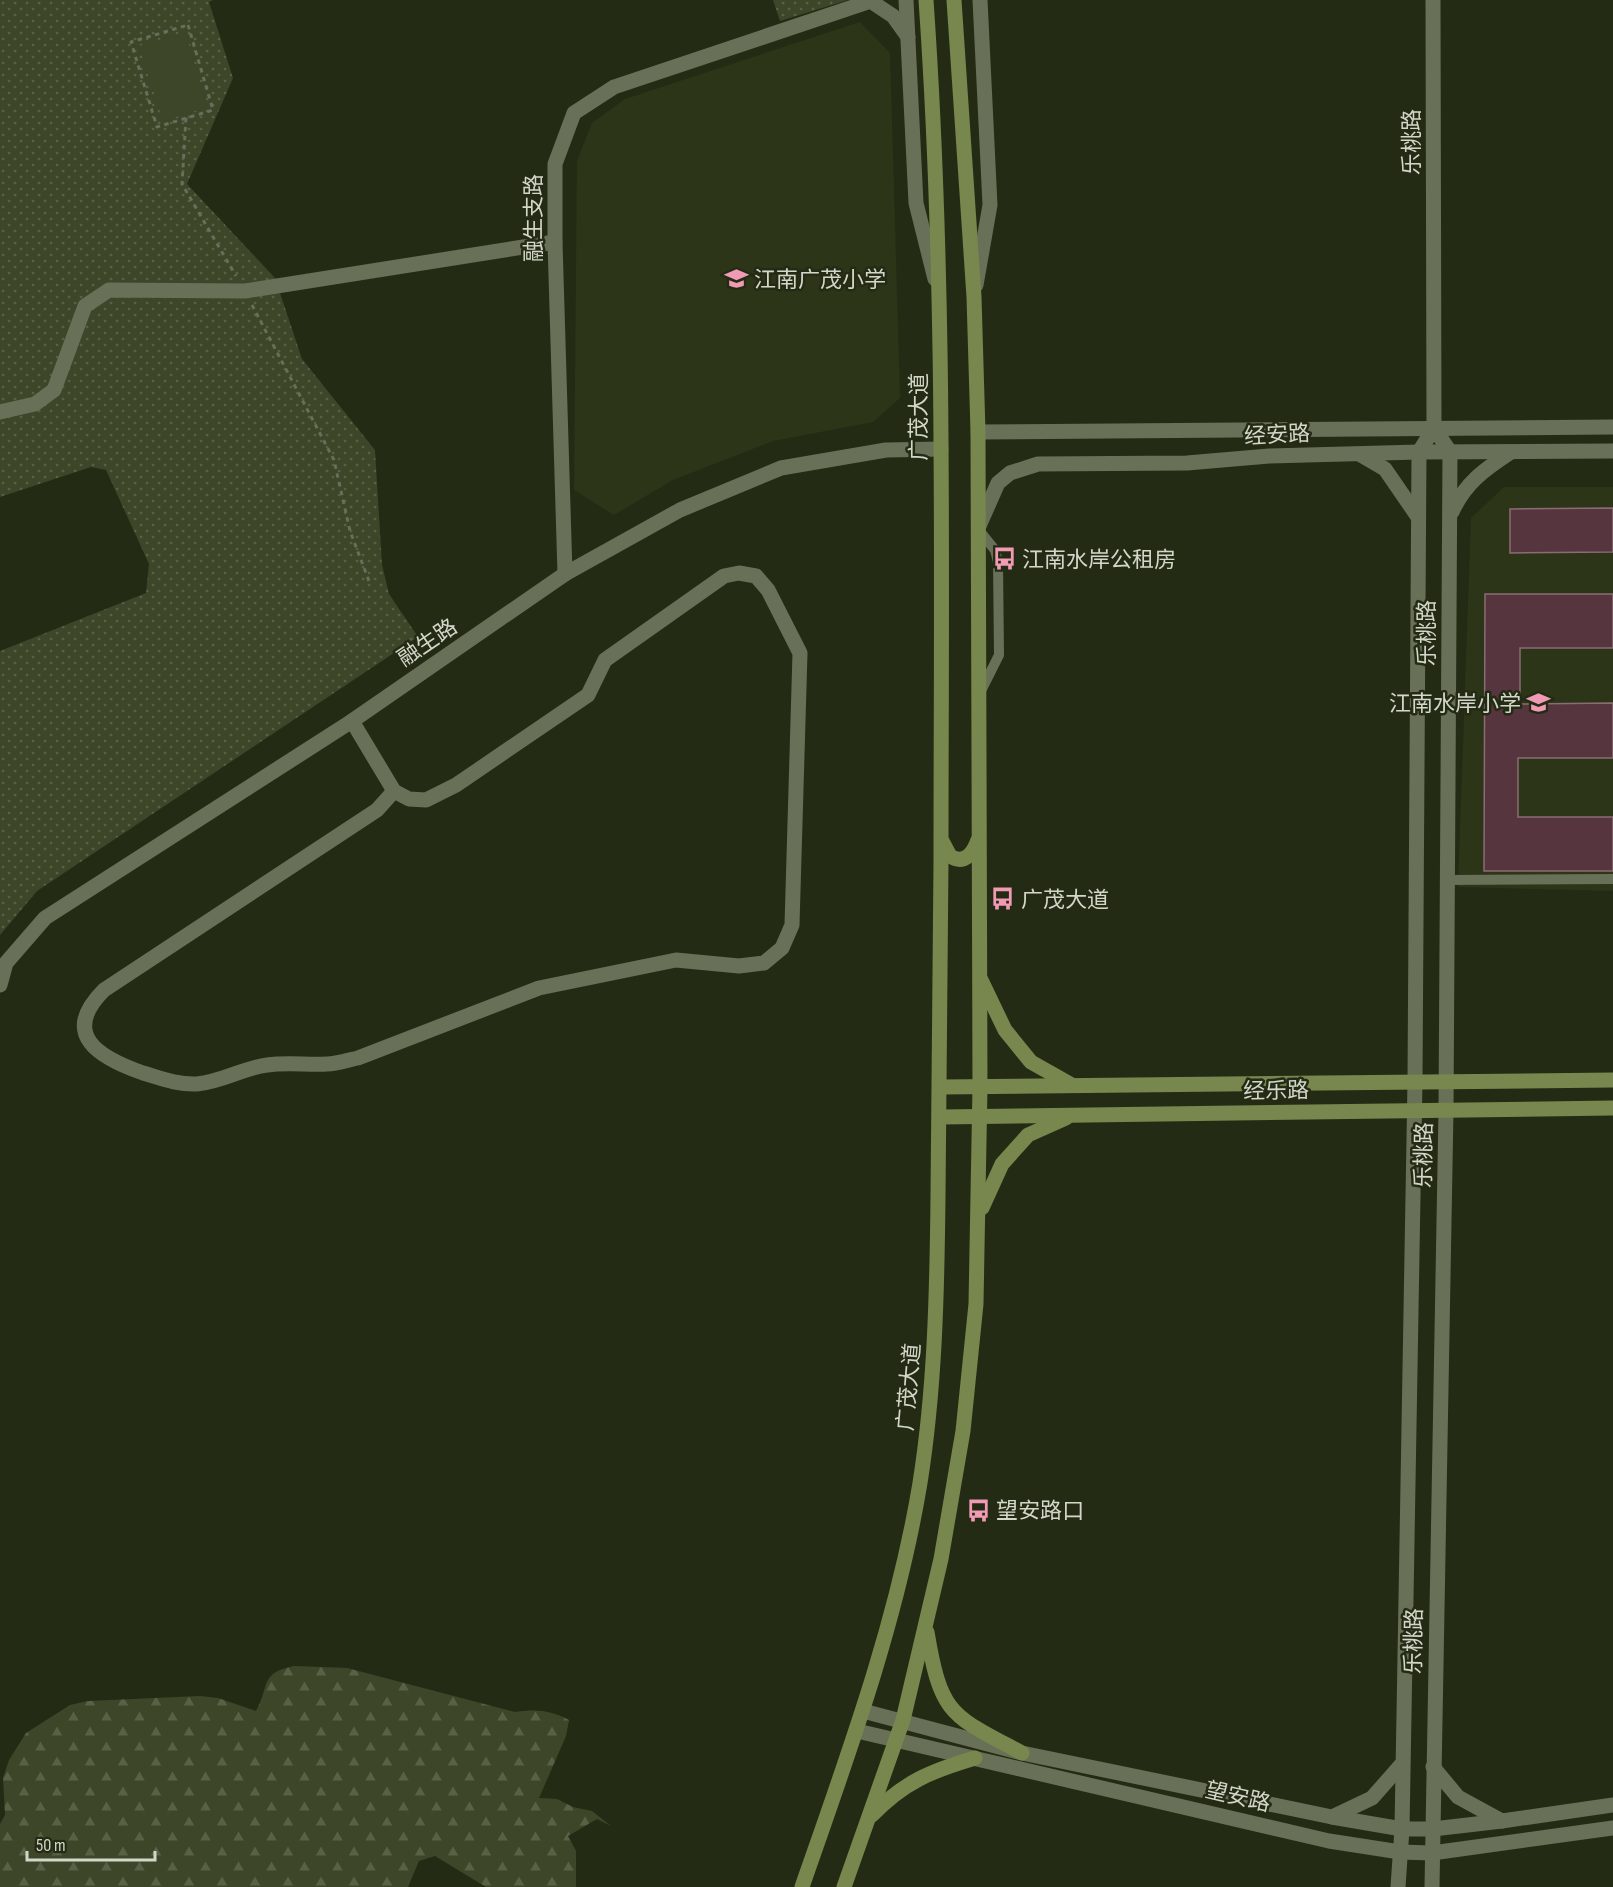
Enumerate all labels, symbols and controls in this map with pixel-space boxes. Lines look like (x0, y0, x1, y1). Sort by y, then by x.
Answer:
street label: 乐桃路 (1399, 109, 1426, 175)
street label: 融生支路 (521, 174, 548, 262)
school or university icon: 江南广茂小学 (723, 266, 749, 292)
place label: 江南广茂小学 (754, 267, 886, 294)
street label: 广茂大道 (906, 373, 933, 461)
street label: 经安路 (1243, 420, 1311, 451)
bus stop icon: 江南水岸公租房 (991, 546, 1017, 572)
place label: 江南水岸公租房 (1022, 547, 1176, 574)
street label: 乐桃路 (1414, 600, 1441, 666)
street label: 融生路 (393, 614, 463, 673)
school or university icon: 江南水岸小学 (1526, 690, 1552, 716)
place label: 江南水岸小学 (1389, 691, 1521, 718)
bus stop icon: 广茂大道 (990, 886, 1016, 912)
place label: 广茂大道 (1021, 887, 1109, 914)
street label: 经乐路 (1243, 1077, 1309, 1106)
street label: 乐桃路 (1410, 1122, 1439, 1188)
street label: 广茂大道 (892, 1342, 927, 1432)
bus stop icon: 望安路口 (965, 1497, 991, 1523)
place label: 望安路口 (996, 1498, 1084, 1525)
street label: 乐桃路 (1400, 1608, 1429, 1674)
street label: 望安路 (1202, 1777, 1273, 1818)
scale bar (27, 1824, 154, 1862)
text: 50 m (36, 1835, 66, 1856)

